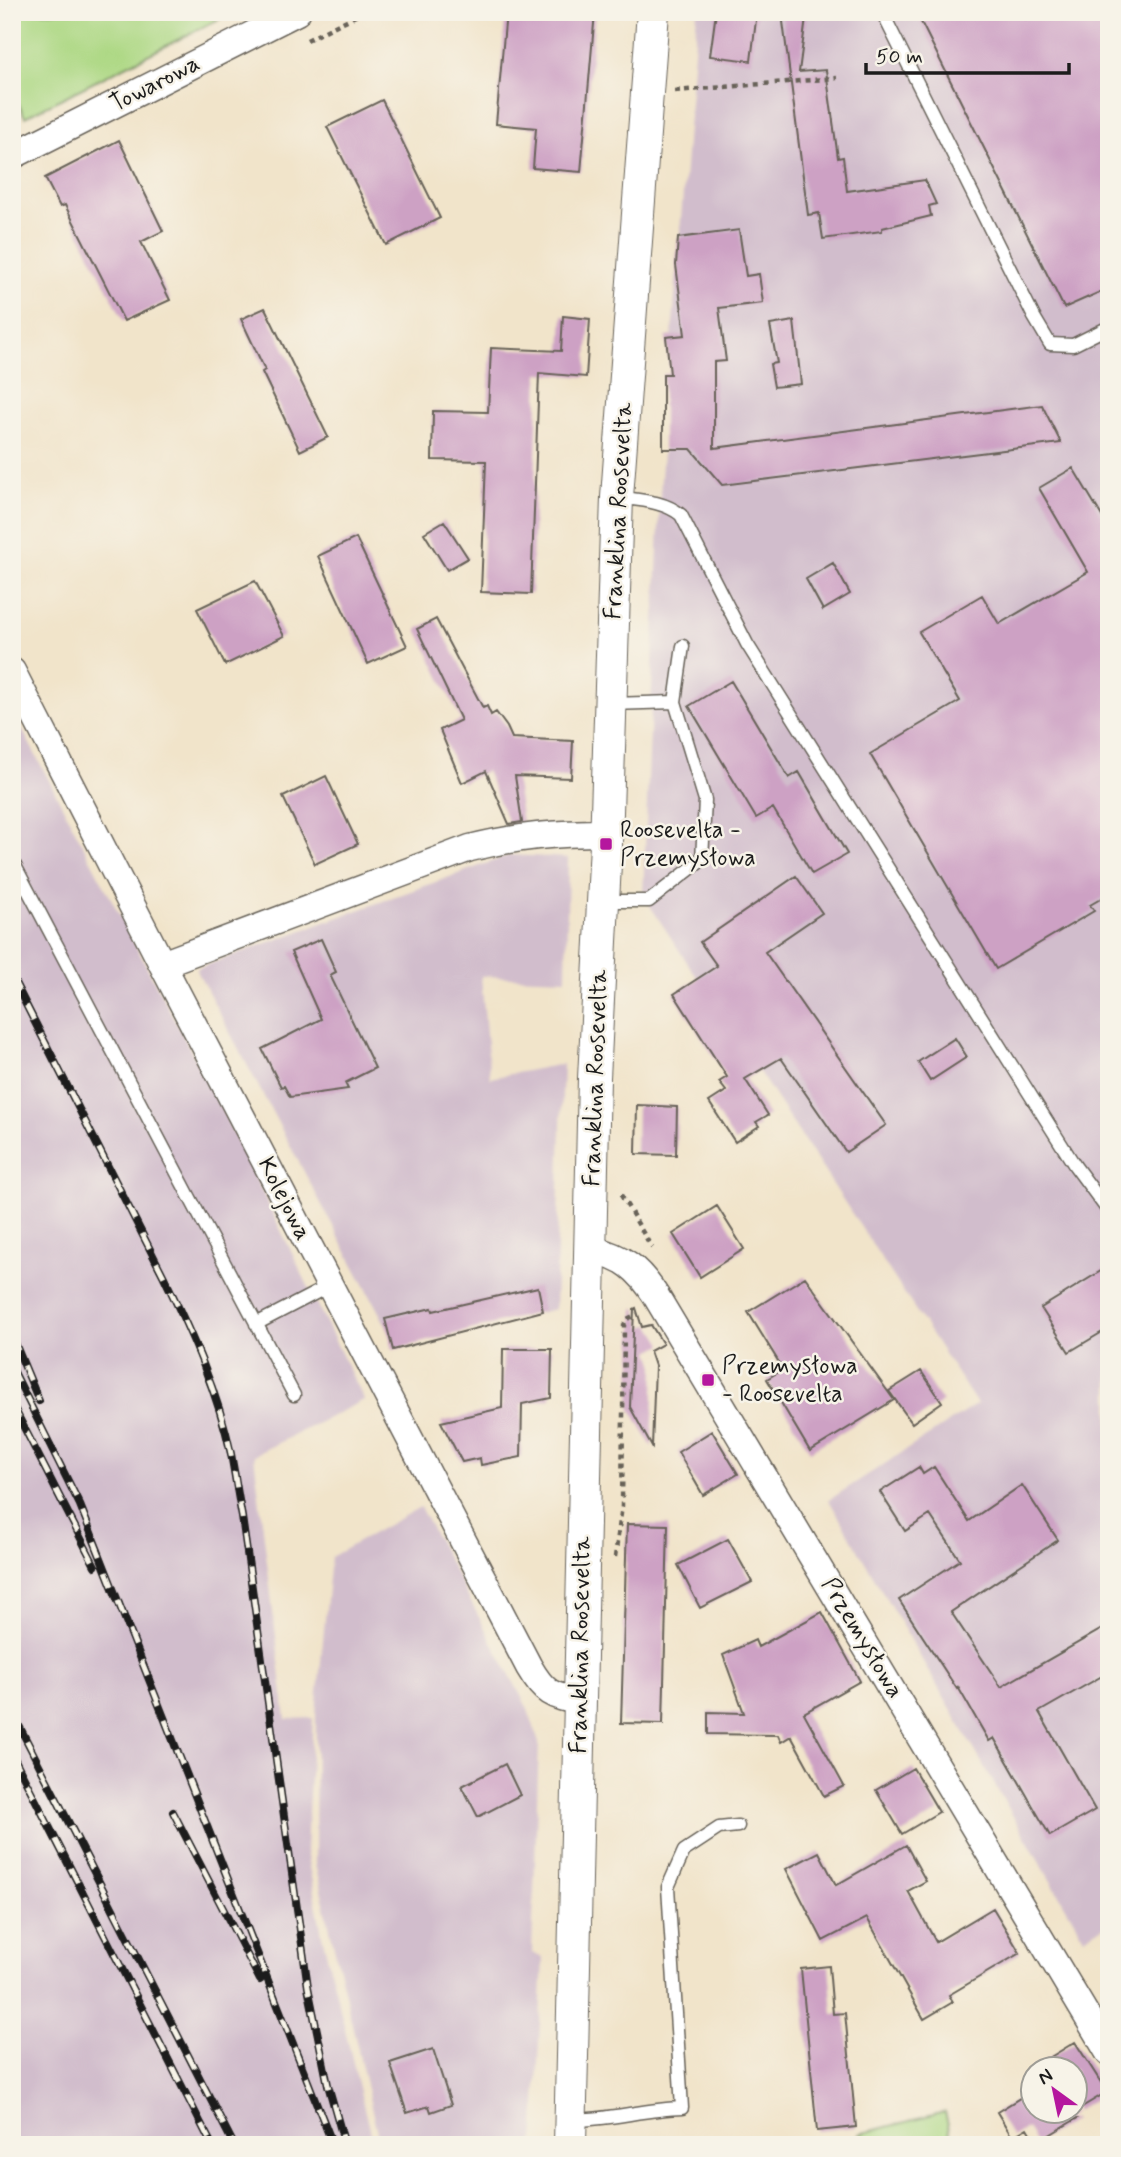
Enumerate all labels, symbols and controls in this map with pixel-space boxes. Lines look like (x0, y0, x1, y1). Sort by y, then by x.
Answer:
scale bar (866, 32, 1068, 76)
text: 50 m (876, 43, 923, 71)
street label: Towarowa (105, 48, 205, 120)
street label: Franklina Roosevelta (598, 401, 640, 620)
place label: Roosevelta - Przemysłowa (620, 815, 756, 874)
marker: Roosevelta - Przemysłowa (598, 836, 614, 852)
street label: Franklina Roosevelta (577, 968, 615, 1187)
street label: Kolejowa (250, 1152, 318, 1246)
place label: Przemysłowa - Roosevelta (722, 1351, 858, 1410)
marker: Przemysłowa - Roosevelta (700, 1372, 716, 1388)
street label: Franklina Roosevelta (564, 1536, 598, 1754)
street label: Przemysłowa (814, 1572, 910, 1704)
north arrow (1020, 2056, 1090, 2126)
text: N (1033, 2063, 1058, 2091)

